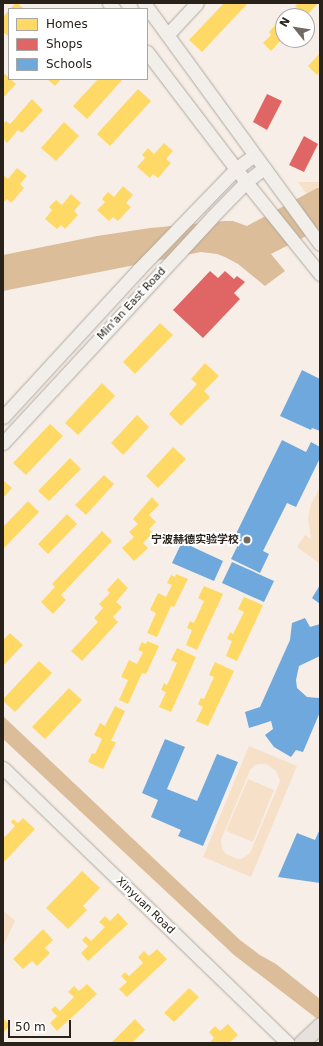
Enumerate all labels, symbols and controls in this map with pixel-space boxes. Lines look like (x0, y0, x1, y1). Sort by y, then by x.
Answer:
legend (8, 8, 148, 80)
north arrow (275, 8, 315, 48)
text: N (277, 15, 293, 29)
text: Homes (46, 17, 88, 31)
text: Shops (46, 37, 82, 51)
text: Schools (46, 57, 92, 71)
street label: Min'an East Road (95, 265, 169, 343)
place label: 宁波赫德实验学校 (151, 533, 239, 547)
marker: 宁波赫德实验学校 (242, 535, 252, 545)
street label: Xinyuan Road (113, 875, 177, 937)
scale bar (10, 1012, 73, 1038)
text: 50 m (15, 1020, 46, 1034)

